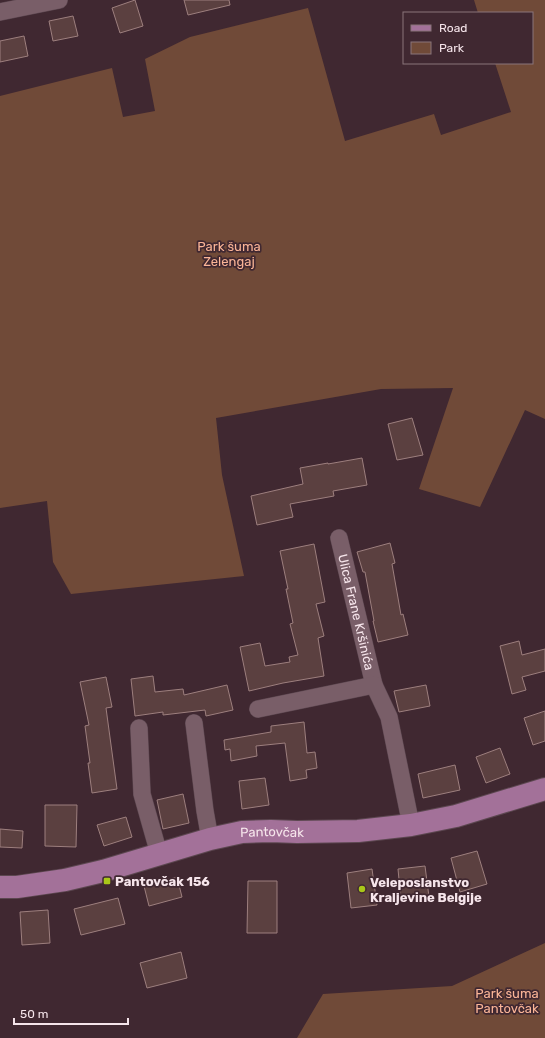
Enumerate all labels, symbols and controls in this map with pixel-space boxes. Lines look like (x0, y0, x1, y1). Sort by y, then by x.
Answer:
legend (403, 12, 533, 64)
text: Road (439, 21, 467, 35)
text: Park (439, 41, 465, 55)
park label: Park šuma Zelengaj (197, 239, 261, 270)
street label: Ulica Frane Kršinića (336, 552, 378, 671)
street label: Pantovčak (240, 823, 304, 840)
place label: Pantovčak 156 (115, 874, 210, 889)
place label: Veleposlanstvo Kraljevine Belgije (370, 875, 482, 905)
marker: Pantovčak 156 (102, 876, 112, 886)
marker: Veleposlanstvo Kraljevine Belgije (357, 884, 367, 894)
park label: Park šuma Pantovčak (475, 986, 539, 1016)
scale bar (14, 1000, 128, 1026)
text: 50 m (20, 1007, 48, 1021)

